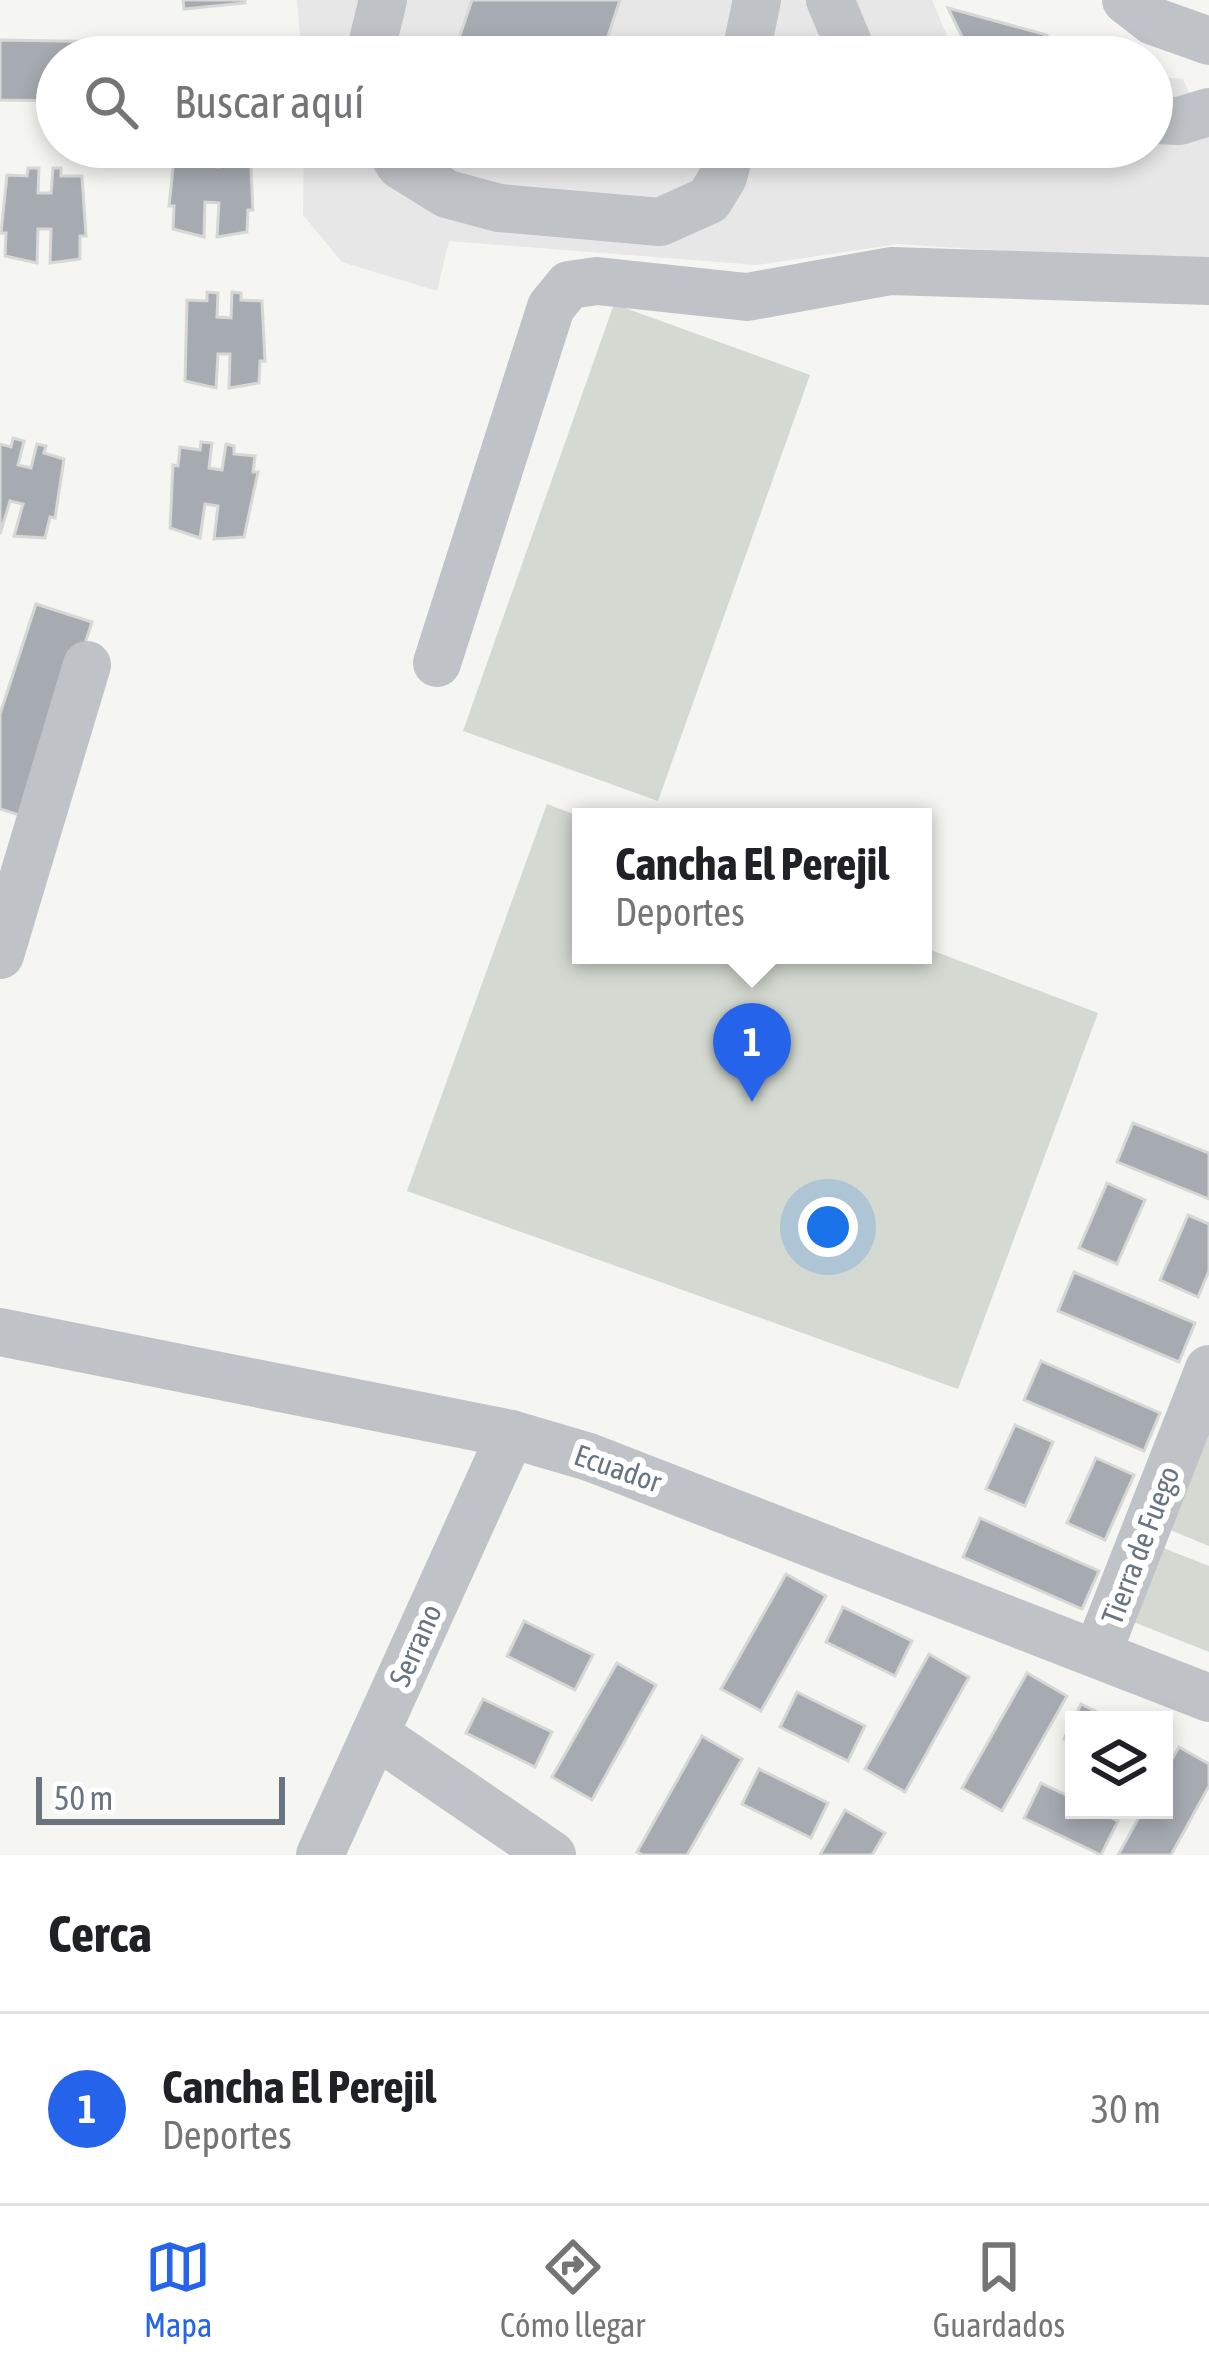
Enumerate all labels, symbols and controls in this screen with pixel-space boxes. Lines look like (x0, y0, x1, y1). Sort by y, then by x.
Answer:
search box (36, 36, 1173, 168)
icon: search (78, 69, 144, 135)
text: Buscar aquí (174, 76, 364, 128)
popup (572, 808, 932, 964)
text: Cancha El Perejil (615, 838, 889, 890)
text: Deportes (615, 890, 745, 934)
pin: 1 (713, 1003, 791, 1102)
your location (798, 1197, 858, 1257)
street label: Ecuador (570, 1437, 667, 1499)
street label: Tierra de Fuego (1094, 1461, 1186, 1629)
street label: Serrano (382, 1599, 448, 1691)
map controls (1065, 1711, 1173, 1819)
button: layers (1065, 1711, 1173, 1819)
scale bar (36, 1771, 285, 1824)
text: 50 m (54, 1779, 113, 1817)
text: Cerca (48, 1904, 152, 1963)
text: Cancha El Perejil (162, 2061, 436, 2113)
text: 1 (78, 2087, 96, 2131)
text: 30 m (1091, 2087, 1161, 2131)
text: Deportes (162, 2113, 292, 2157)
tab: Mapa (144, 2234, 212, 2344)
tab: Cómo llegar (500, 2234, 645, 2344)
tab: Guardados (933, 2234, 1065, 2344)

